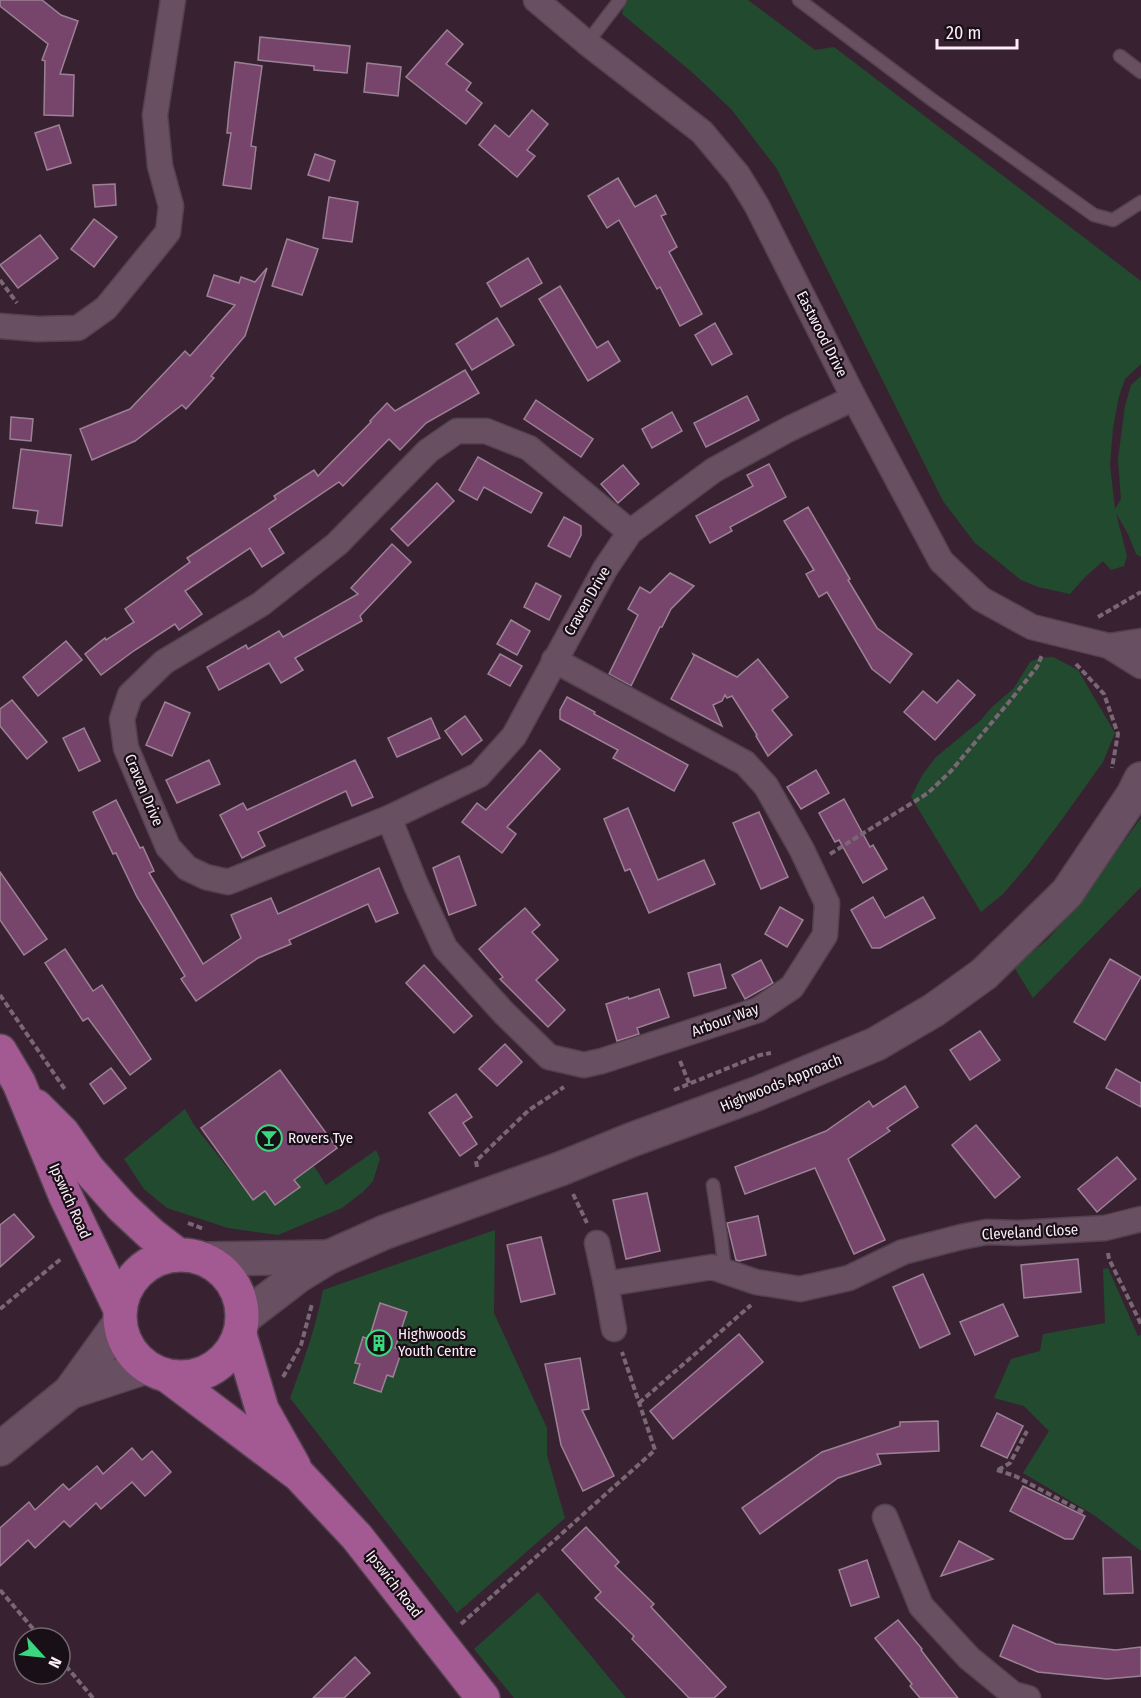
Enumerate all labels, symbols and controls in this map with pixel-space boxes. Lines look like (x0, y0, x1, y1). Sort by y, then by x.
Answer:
scale bar (937, 12, 1016, 50)
text: 20 m (946, 22, 981, 44)
street label: Eastwood Drive (793, 288, 851, 380)
street label: Craven Drive (560, 563, 614, 639)
street label: Craven Drive (121, 751, 167, 829)
street label: Arbour Way (689, 999, 761, 1040)
street label: Highwoods Approach (718, 1050, 844, 1116)
bar icon: Rovers Tye (254, 1123, 284, 1153)
place label: Rovers Tye (288, 1129, 353, 1147)
street label: Ipswich Road (45, 1160, 95, 1242)
street label: Cleveland Close (981, 1220, 1079, 1244)
place label: Highwoods Youth Centre (398, 1325, 476, 1360)
building icon: Highwoods Youth Centre (364, 1328, 394, 1358)
street label: Ipswich Road (362, 1547, 426, 1621)
north arrow (12, 1626, 72, 1686)
text: N (44, 1654, 66, 1671)

